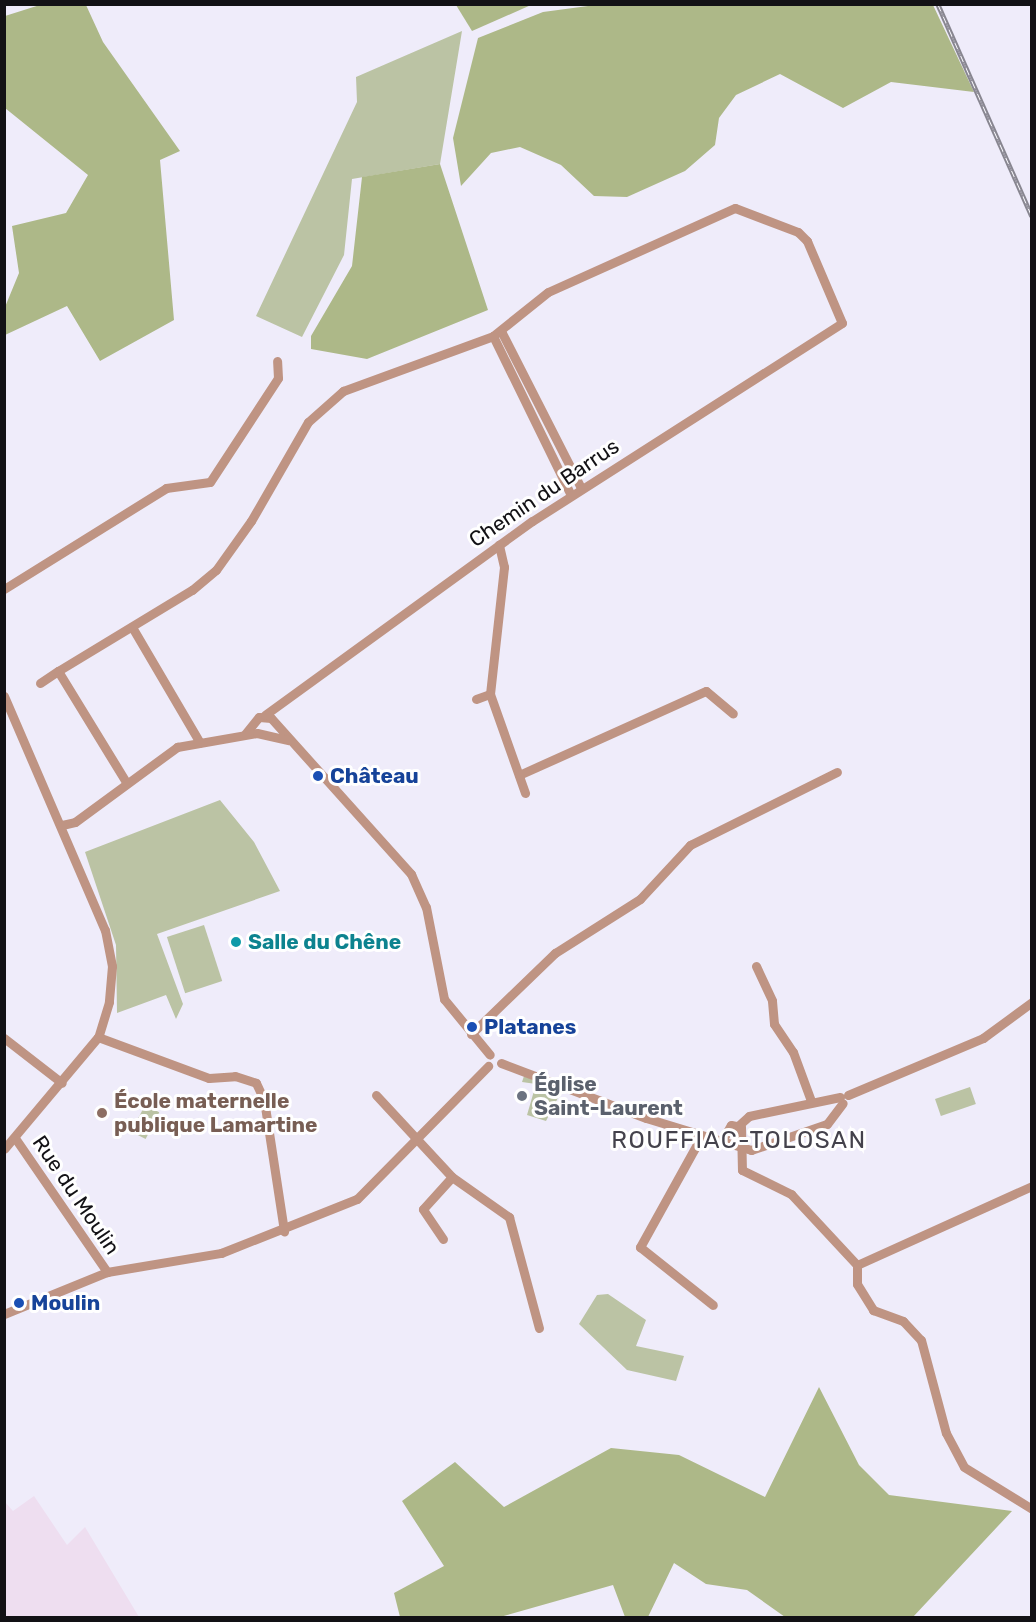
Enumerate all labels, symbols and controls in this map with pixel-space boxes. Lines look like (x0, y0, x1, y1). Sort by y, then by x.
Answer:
street label: Chemin du Barrus (464, 434, 624, 552)
place label: Château (330, 763, 419, 789)
marker: Château (311, 769, 325, 783)
place label: Salle du Chêne (248, 929, 401, 955)
marker: Salle du Chêne (229, 935, 243, 949)
place label: Platanes (484, 1014, 576, 1040)
marker: Platanes (465, 1020, 479, 1034)
place label: Église Saint-Laurent (534, 1071, 683, 1121)
place label: École maternelle publique Lamartine (114, 1088, 318, 1138)
marker: Église Saint-Laurent (515, 1089, 529, 1103)
marker: École maternelle publique Lamartine (95, 1106, 109, 1120)
district label: ROUFFIAC-TOLOSAN (611, 1127, 867, 1155)
street label: Rue du Moulin (27, 1131, 125, 1259)
place label: Moulin (31, 1290, 100, 1316)
marker: Moulin (12, 1296, 26, 1310)

